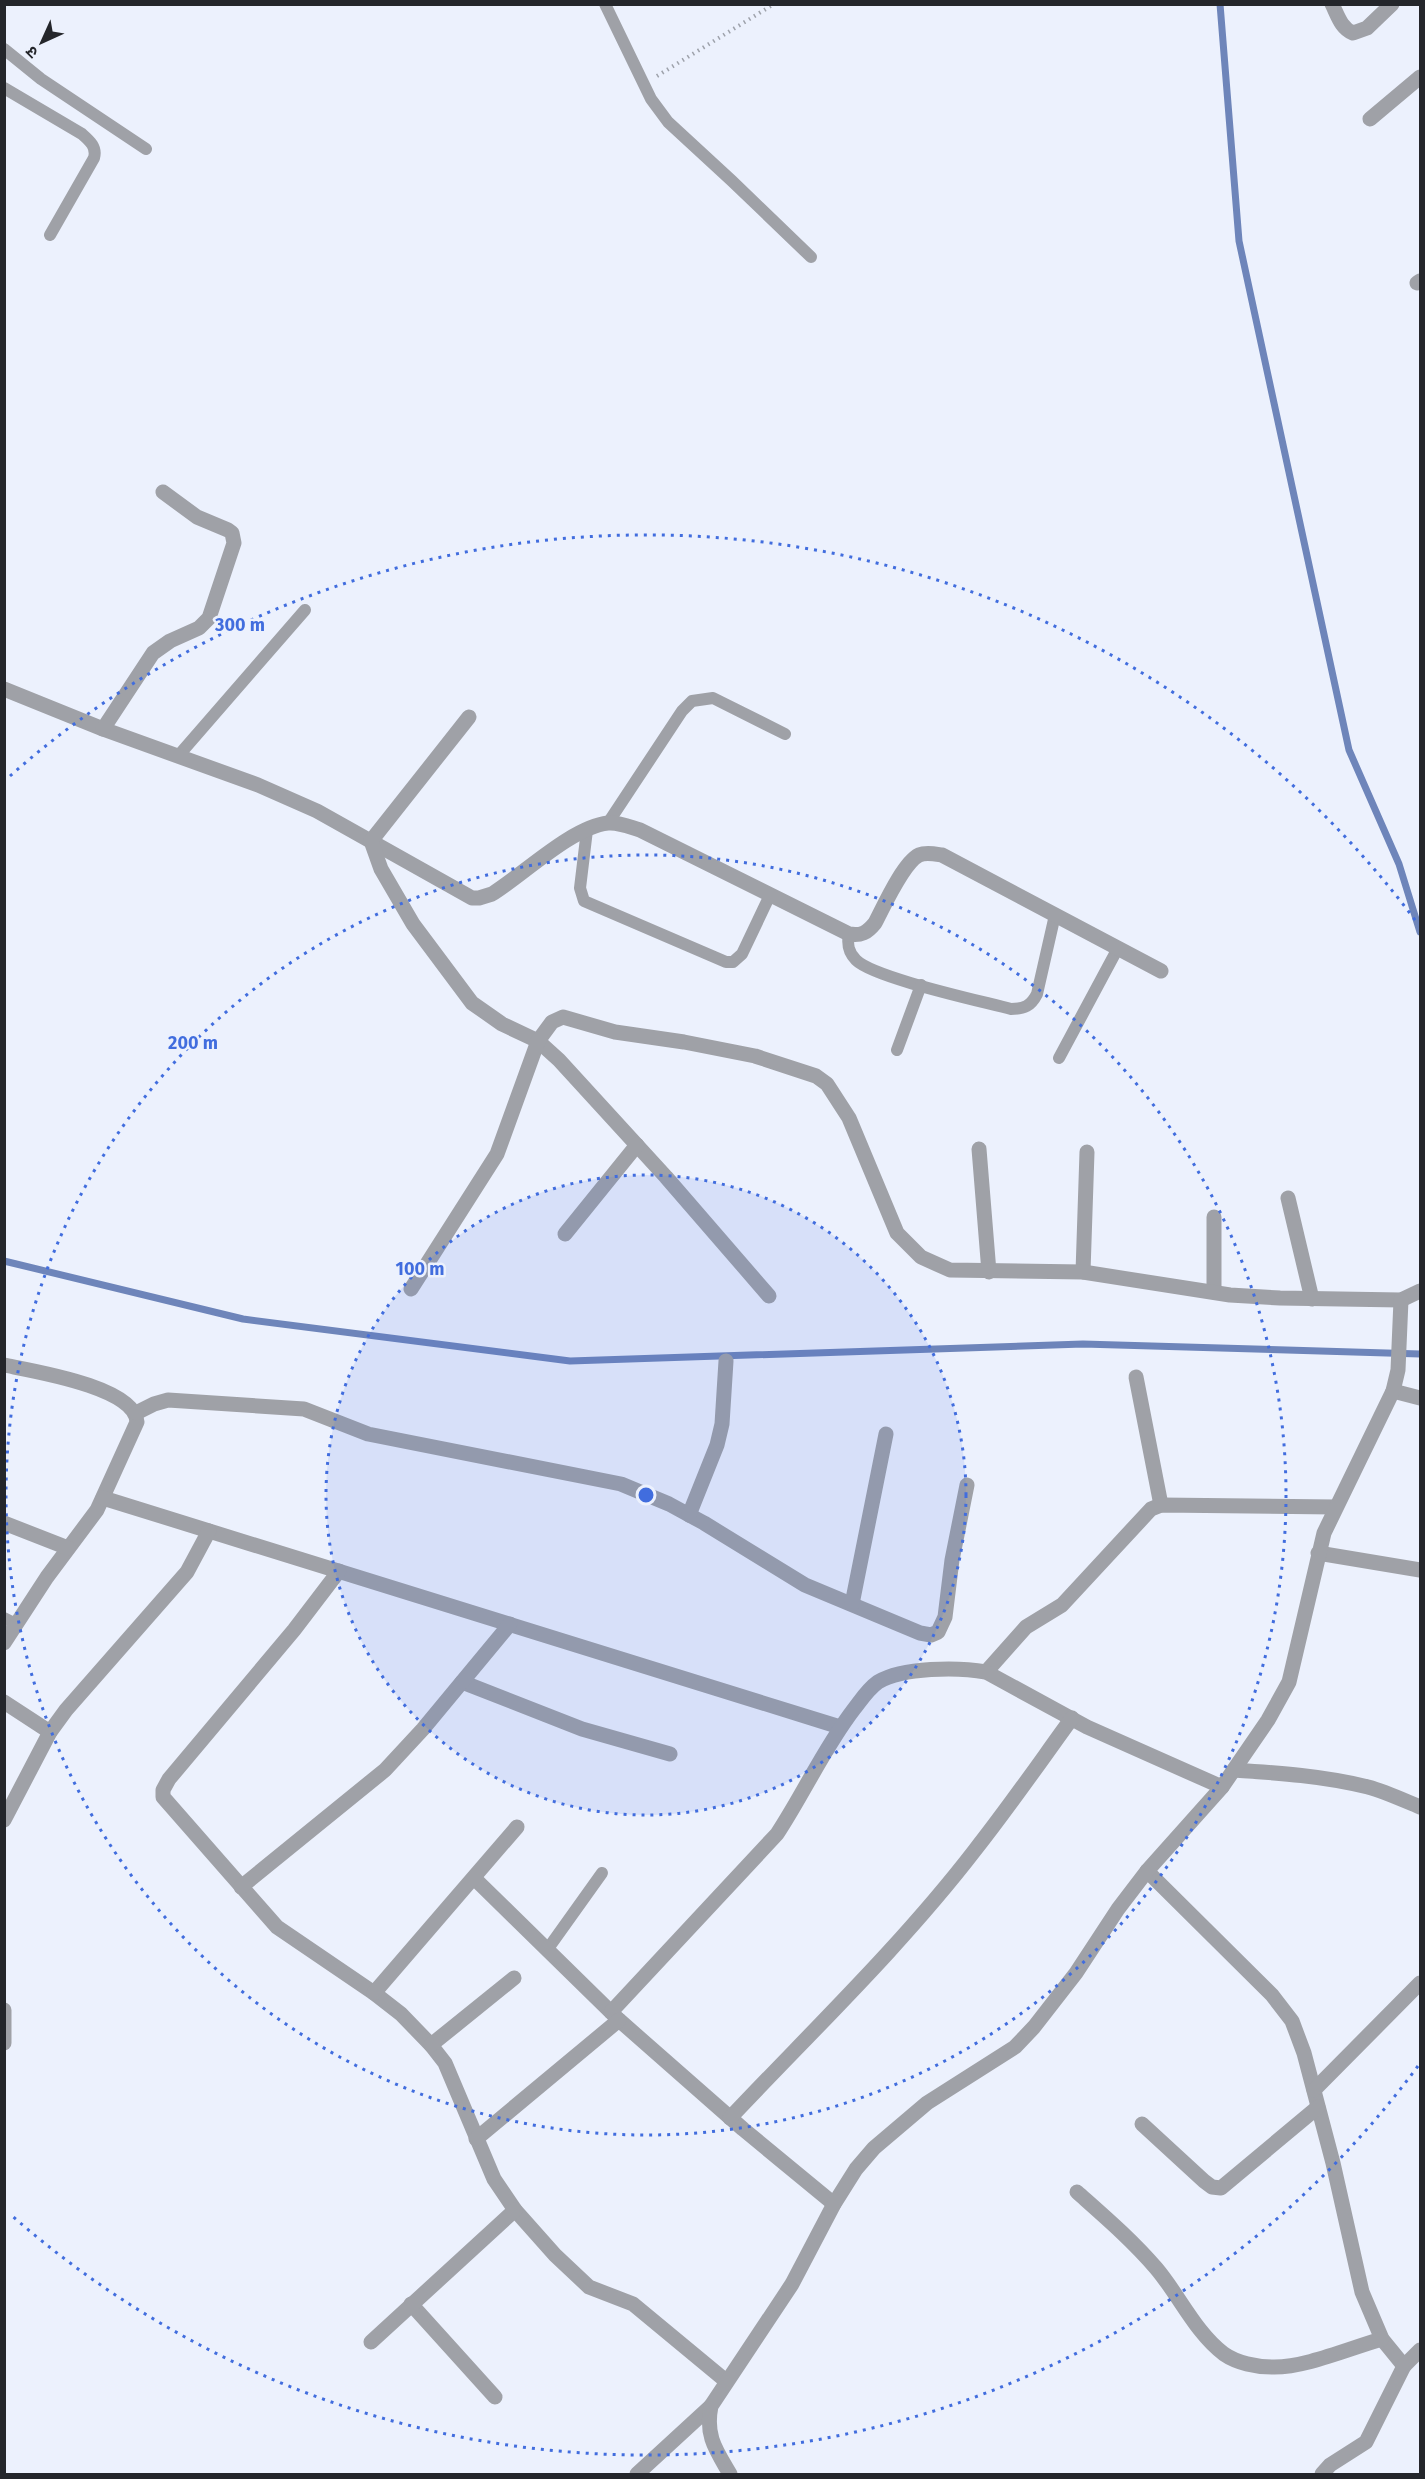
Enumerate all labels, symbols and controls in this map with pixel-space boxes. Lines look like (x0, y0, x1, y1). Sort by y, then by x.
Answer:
north arrow (12, 12, 72, 72)
text: उ (21, 42, 42, 62)
text: 300 m (214, 614, 265, 636)
text: 200 m (168, 1032, 218, 1054)
text: 100 m (396, 1258, 444, 1280)
centre of rings (636, 1485, 656, 1505)

